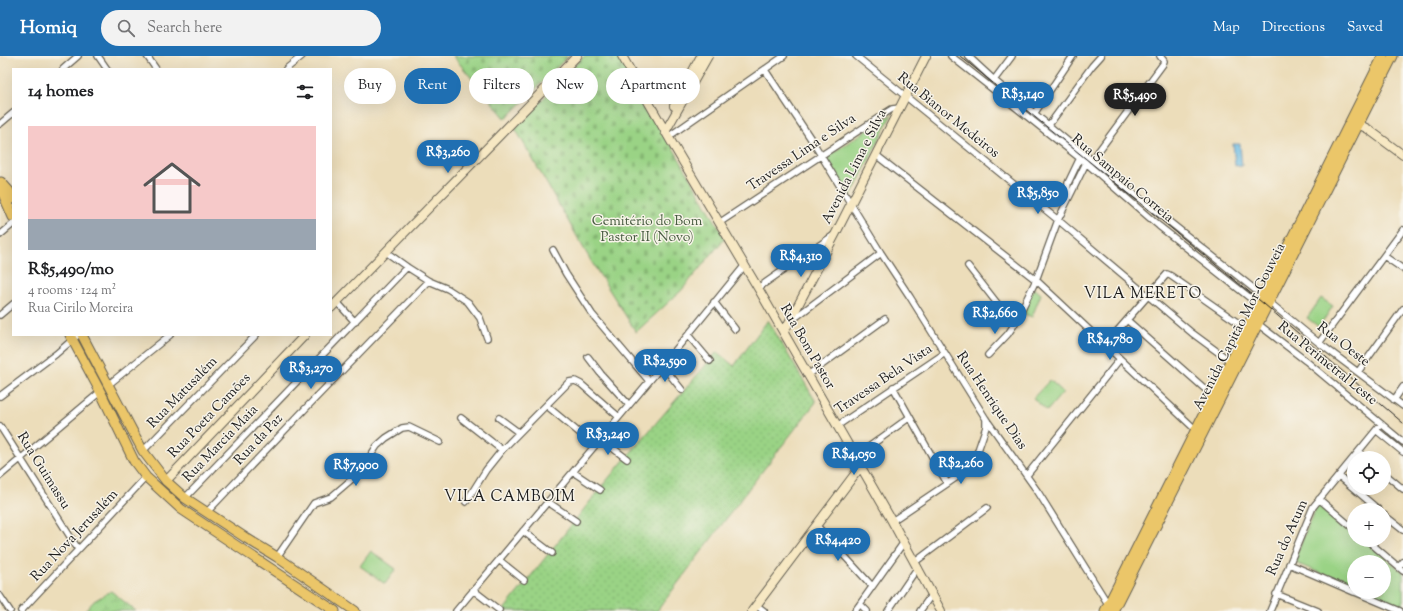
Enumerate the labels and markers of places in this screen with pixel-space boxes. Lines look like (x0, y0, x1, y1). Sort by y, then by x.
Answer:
pin: R$3,140 (986, 82, 1060, 116)
pin: R$5,490 (1098, 83, 1172, 117)
pin: R$3,260 (411, 140, 485, 174)
pin: R$5,850 (1001, 181, 1075, 215)
pin: R$4,310 (764, 244, 838, 278)
pin: R$2,660 (958, 301, 1032, 335)
pin: R$4,780 (1073, 327, 1147, 361)
pin: R$2,590 (628, 349, 702, 383)
pin: R$3,270 (274, 356, 348, 390)
pin: R$3,240 (571, 422, 645, 456)
pin: R$4,050 (817, 442, 891, 476)
pin: R$2,260 (924, 451, 998, 485)
pin: R$7,900 (319, 453, 393, 487)
pin: R$4,420 (801, 528, 875, 562)

